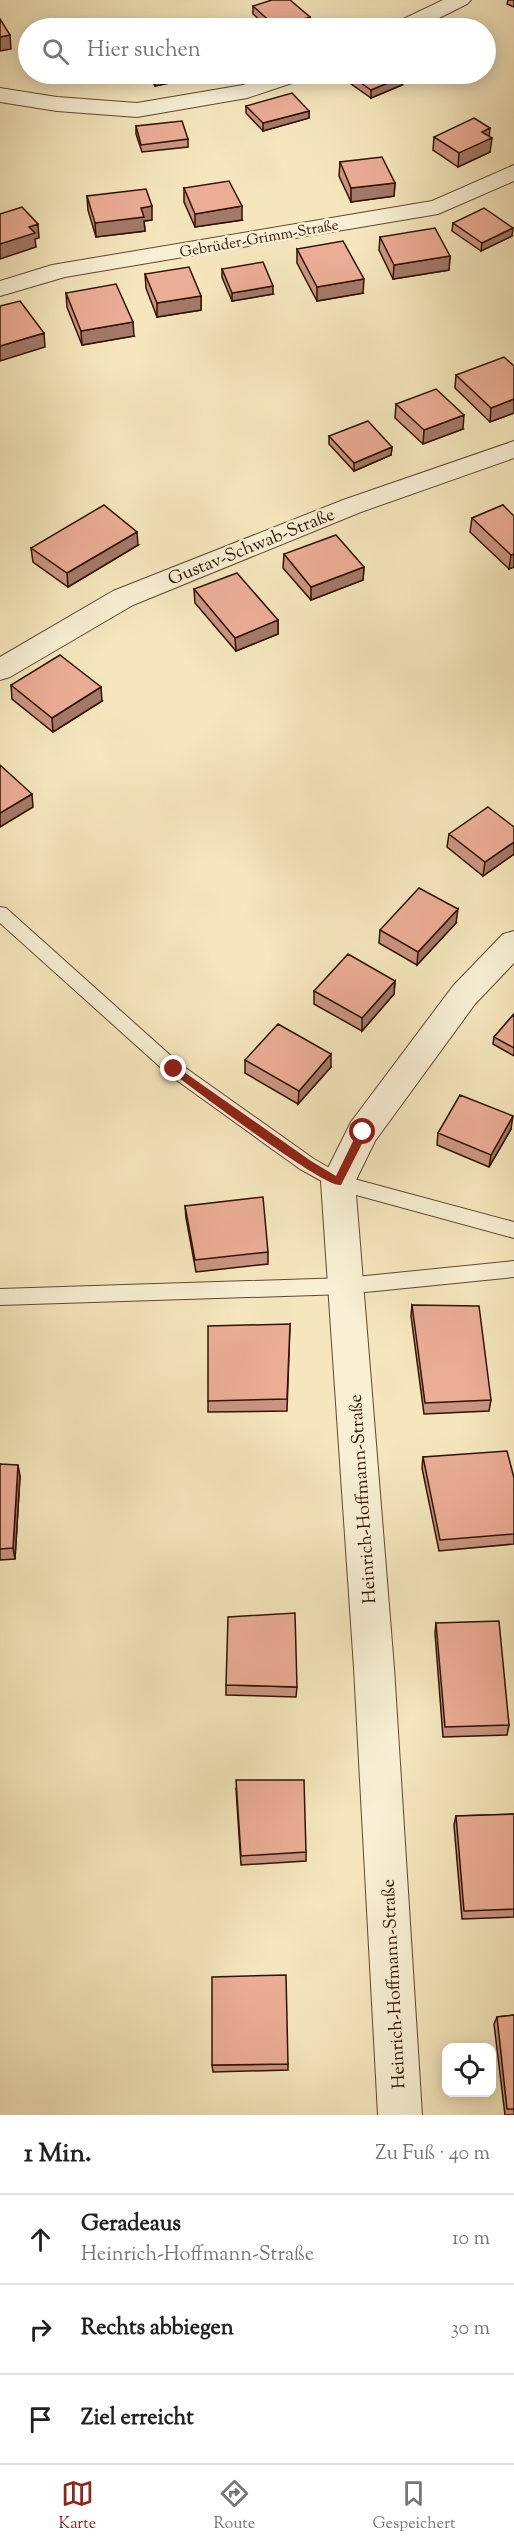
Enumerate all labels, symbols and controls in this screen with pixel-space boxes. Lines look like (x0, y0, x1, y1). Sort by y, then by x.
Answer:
search box (18, 18, 496, 84)
icon: search (39, 35, 72, 68)
text: Hier suchen (87, 35, 201, 67)
street label: Gebrüder-Grimm-Straße (178, 215, 340, 264)
street label: Gustav-Schwab-Straße (164, 502, 339, 593)
route end (160, 1055, 186, 1081)
route start (349, 1118, 375, 1144)
street label: Heinrich-Hoffmann-Straße (344, 1393, 384, 1604)
street label: Heinrich-Hoffmann-Straße (377, 1878, 413, 2089)
map controls (442, 2043, 496, 2097)
button: locate (442, 2043, 496, 2097)
text: 1 Min. (24, 2136, 92, 2173)
text: Zu Fuß · 40 m (375, 2140, 490, 2169)
text: Geradeaus (81, 2209, 181, 2241)
icon: ahead (24, 2223, 57, 2256)
text: 10 m (452, 2225, 490, 2254)
text: Heinrich-Hoffmann-Straße (81, 2241, 314, 2270)
icon: right (24, 2313, 57, 2346)
text: Rechts abbiegen (81, 2313, 234, 2345)
text: 30 m (451, 2315, 490, 2344)
icon: arrive (24, 2403, 57, 2436)
text: Ziel erreicht (81, 2403, 194, 2435)
tab: Karte (59, 2477, 96, 2536)
tab: Route (213, 2477, 255, 2536)
tab: Gespeichert (372, 2477, 455, 2536)

